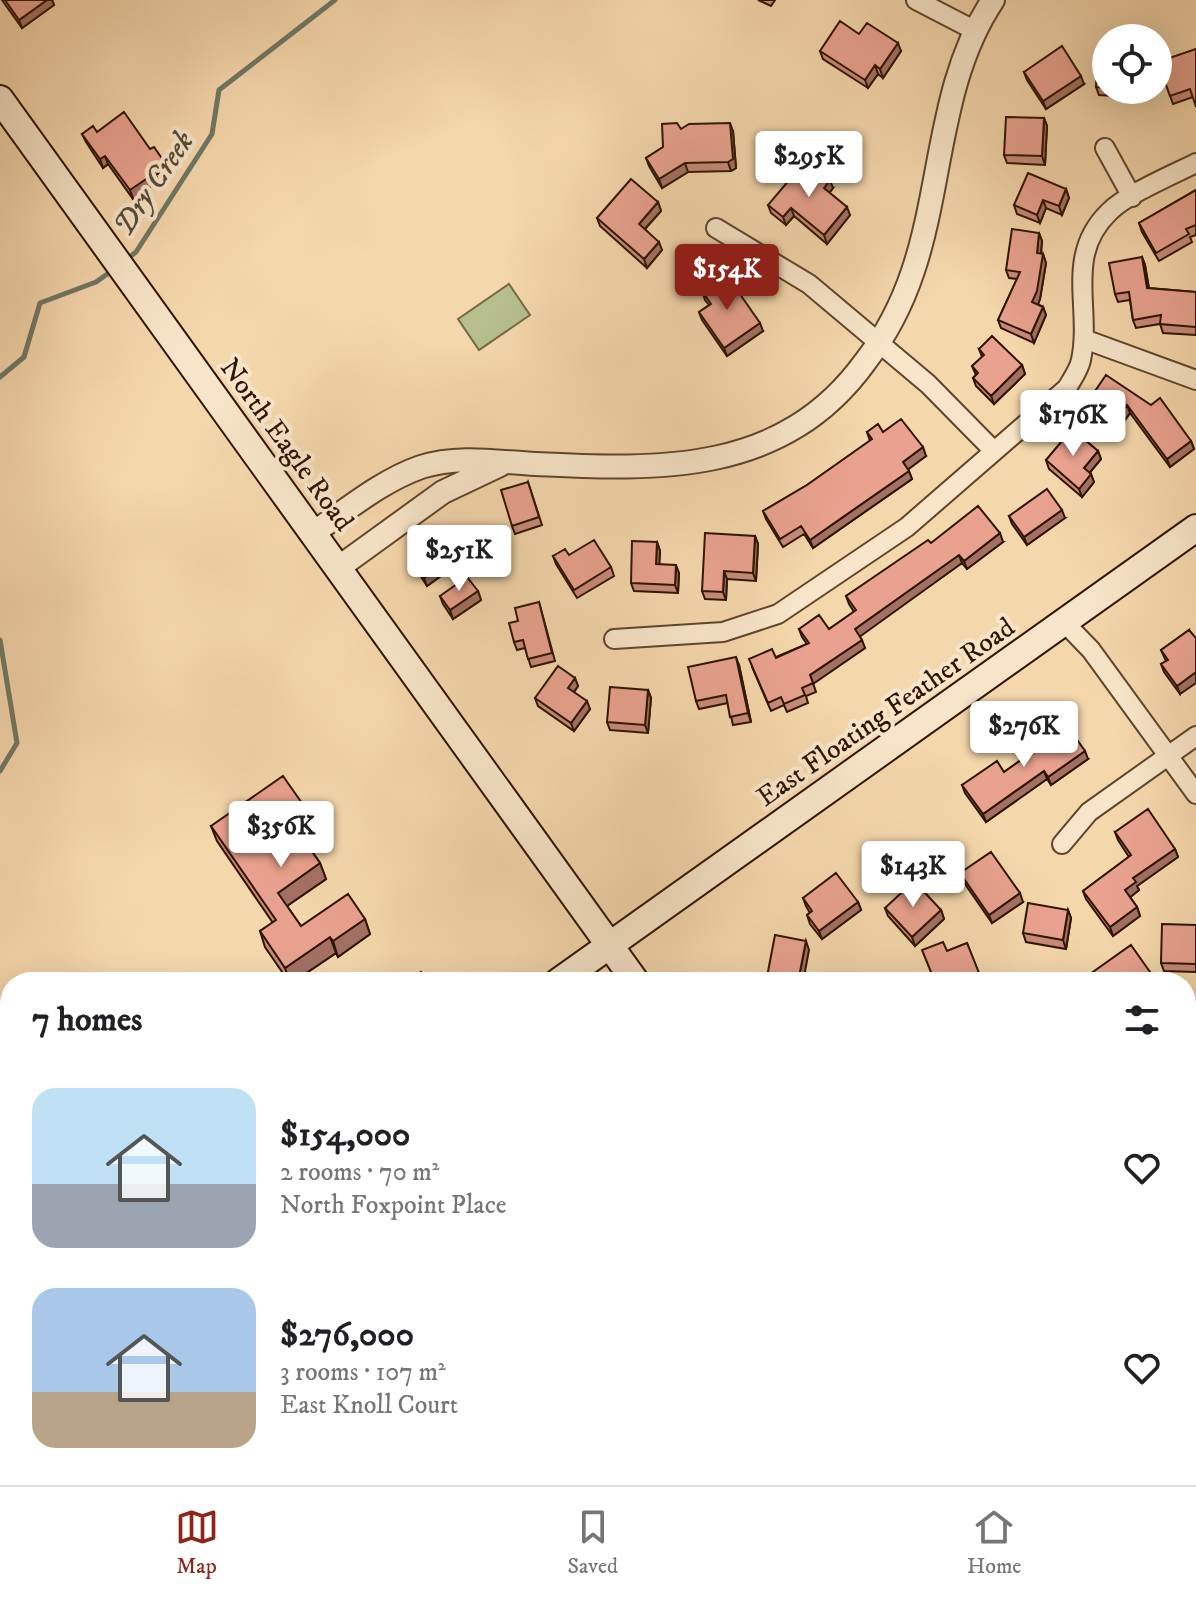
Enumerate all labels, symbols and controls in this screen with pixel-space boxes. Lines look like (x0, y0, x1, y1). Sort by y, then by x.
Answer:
map controls (1092, 24, 1172, 104)
button: locate (1092, 24, 1172, 104)
water label: Dry Creek (106, 124, 203, 243)
pin: $295K (753, 131, 865, 199)
text: $295K (773, 140, 845, 173)
pin: $154K (671, 244, 783, 312)
text: $154K (693, 253, 761, 286)
street label: North Eagle Road (212, 352, 361, 538)
pin: $176K (1017, 390, 1129, 458)
text: $176K (1038, 399, 1108, 432)
pin: $251K (403, 525, 515, 593)
text: $251K (425, 534, 493, 567)
street label: East Floating Feather Road (750, 610, 1022, 815)
pin: $276K (968, 701, 1080, 769)
text: $276K (988, 710, 1060, 743)
pin: $356K (225, 801, 337, 869)
text: $356K (247, 810, 315, 843)
pin: $143K (857, 841, 969, 909)
text: $143K (880, 850, 946, 883)
icon: filters (1120, 998, 1164, 1042)
text: 7 homes (32, 999, 142, 1041)
text: $154,000 (280, 1114, 410, 1156)
icon: home (96, 1120, 192, 1216)
icon: heart (1120, 1146, 1164, 1190)
text: 2 rooms · 70 m² (280, 1156, 439, 1189)
text: North Foxpoint Place (280, 1189, 507, 1222)
text: $276,000 (280, 1314, 414, 1356)
icon: home (96, 1320, 192, 1416)
icon: heart (1120, 1346, 1164, 1390)
text: 3 rooms · 107 m² (280, 1356, 446, 1389)
text: East Knoll Court (280, 1389, 458, 1422)
tab: Map (175, 1505, 219, 1580)
tab: Saved (568, 1505, 618, 1580)
tab: Home (967, 1505, 1021, 1580)

